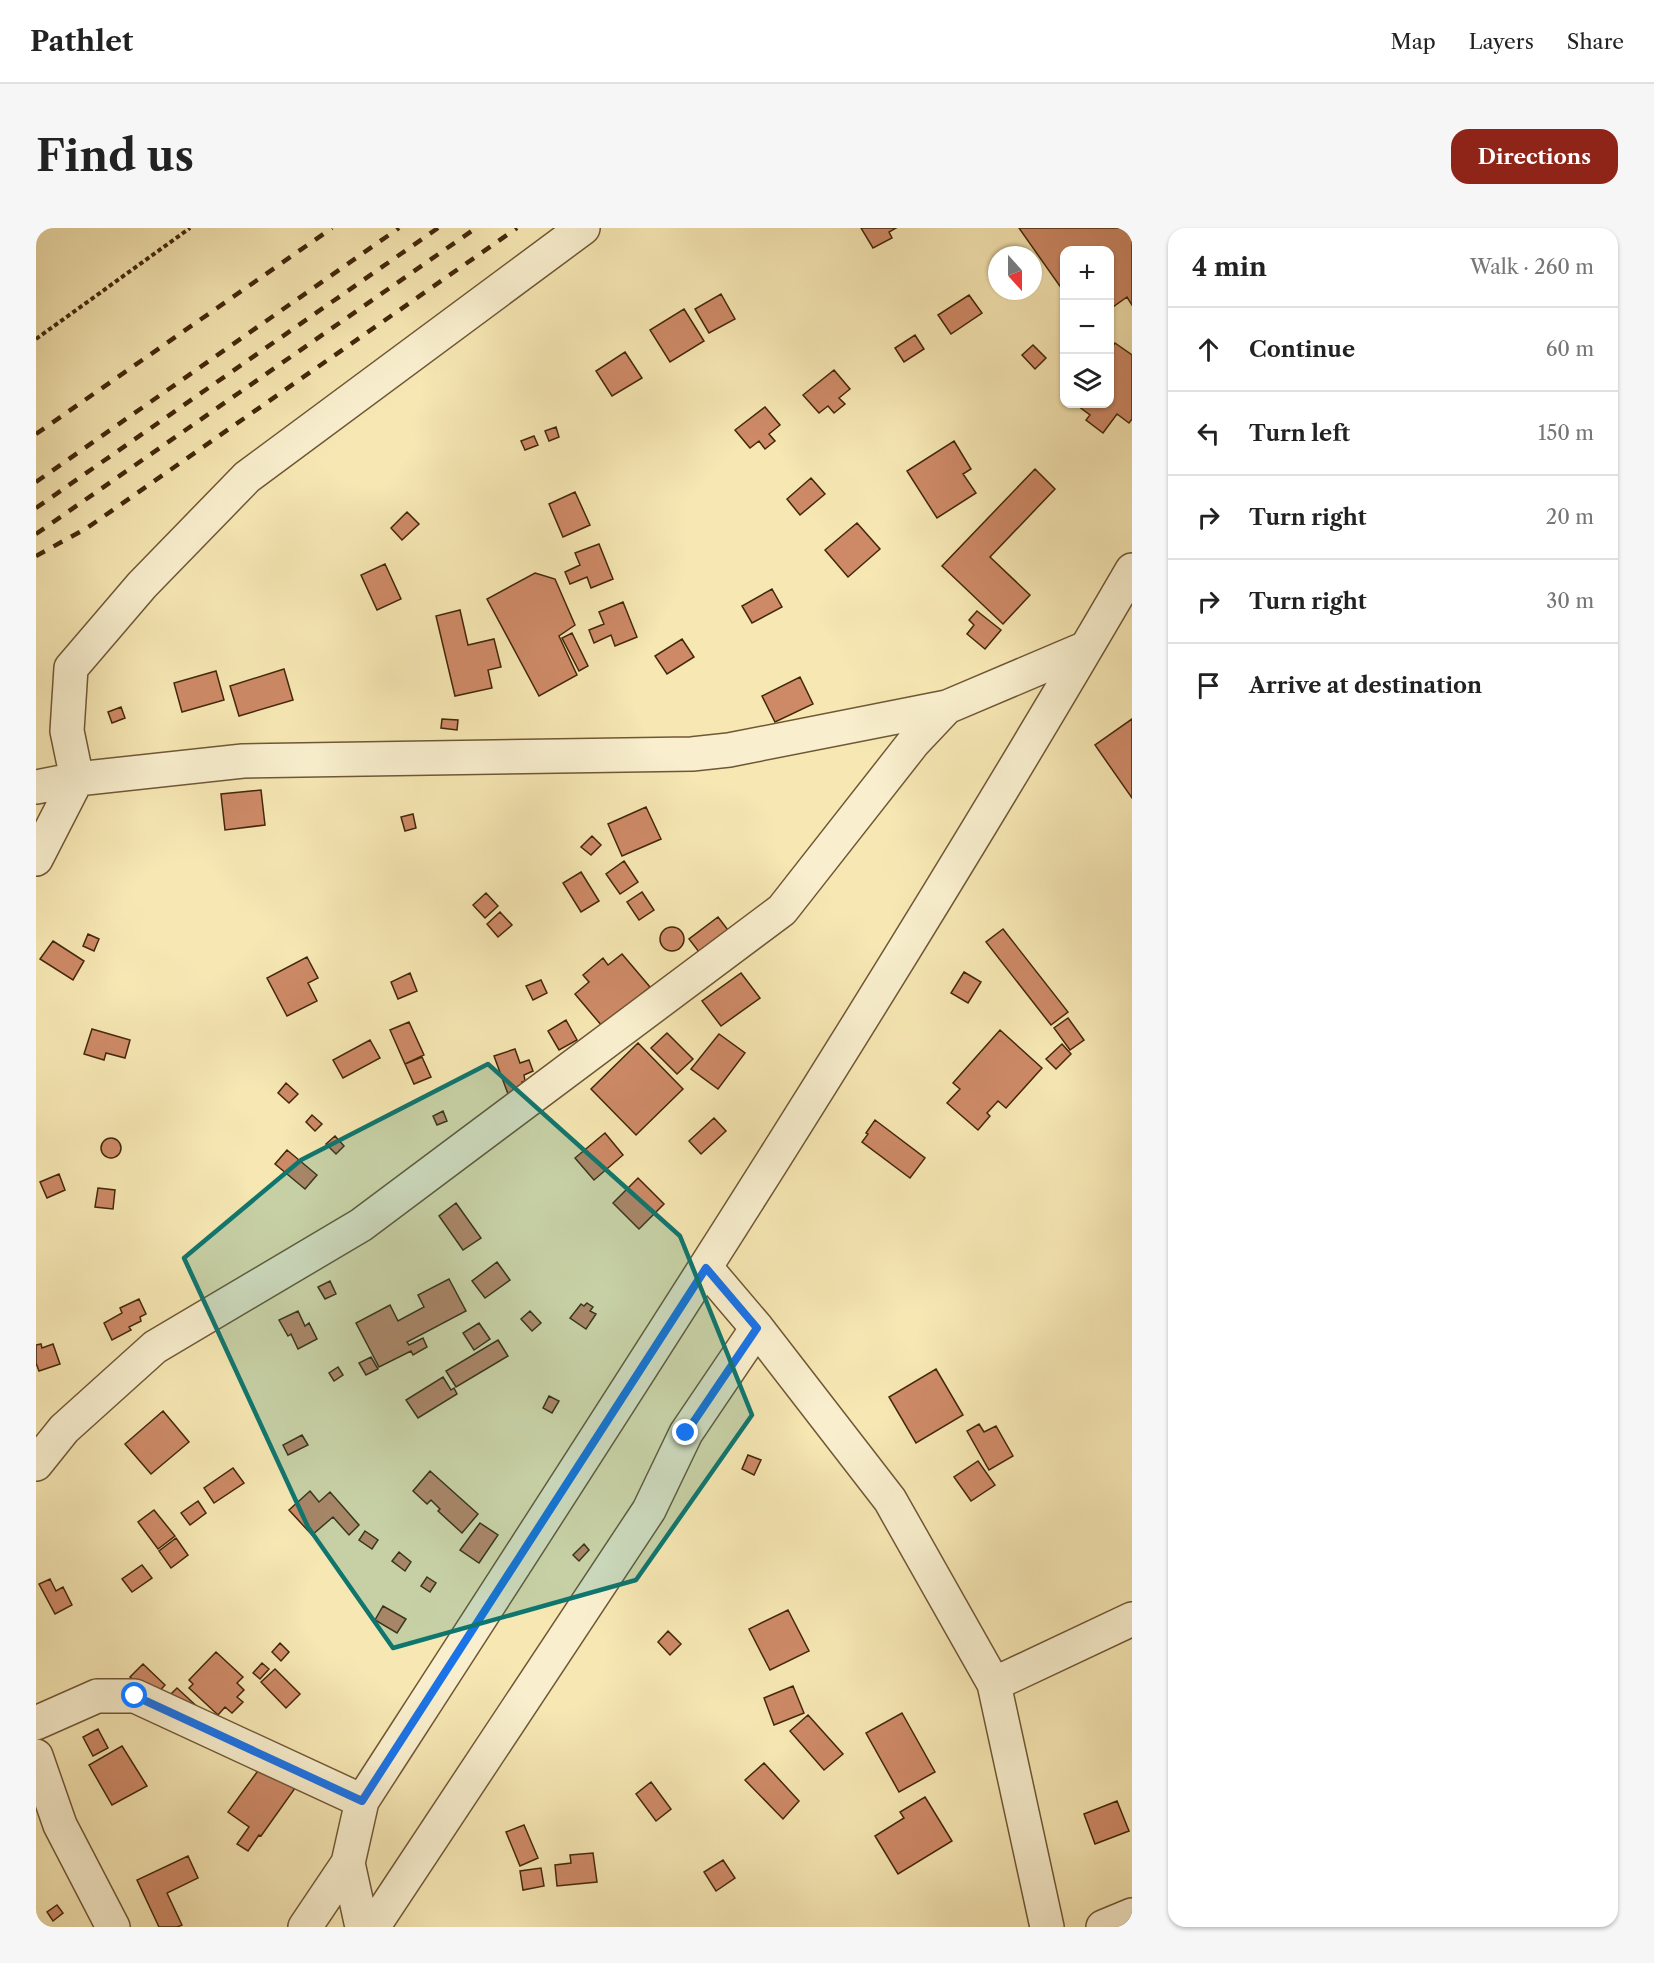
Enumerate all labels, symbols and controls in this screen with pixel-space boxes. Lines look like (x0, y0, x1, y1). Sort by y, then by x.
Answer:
text: Pathlet (30, 24, 133, 58)
text: Map (1391, 29, 1436, 54)
text: Layers (1469, 29, 1534, 54)
text: Share (1567, 29, 1624, 54)
button: Directions (1451, 129, 1618, 184)
text: Find us (36, 130, 194, 182)
north arrow (988, 246, 1042, 300)
map controls (1060, 246, 1114, 408)
button: + (1060, 246, 1114, 300)
text: 4 min (1192, 251, 1267, 283)
text: Walk · 260 m (1470, 255, 1594, 279)
button: − (1060, 300, 1114, 354)
icon: ahead (1192, 333, 1225, 366)
text: Continue (1249, 336, 1355, 363)
text: 60 m (1546, 337, 1594, 361)
button: layers (1060, 354, 1114, 408)
icon: left (1192, 417, 1225, 450)
text: Turn left (1249, 420, 1350, 447)
text: 150 m (1538, 421, 1594, 445)
icon: right (1192, 501, 1225, 534)
text: Turn right (1249, 504, 1367, 531)
text: 20 m (1546, 505, 1594, 529)
icon: right (1192, 585, 1225, 618)
text: Turn right (1249, 588, 1367, 615)
text: 30 m (1546, 589, 1594, 613)
icon: arrive (1192, 669, 1225, 702)
text: Arrive at destination (1249, 672, 1482, 699)
route end (672, 1419, 698, 1445)
route start (121, 1682, 147, 1708)

